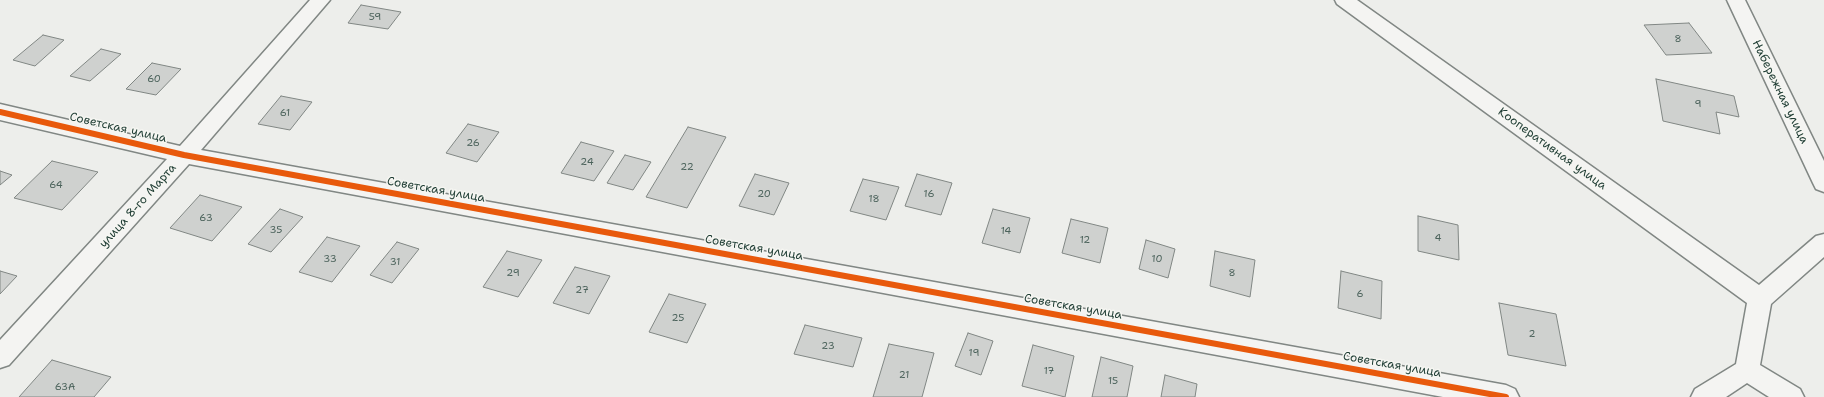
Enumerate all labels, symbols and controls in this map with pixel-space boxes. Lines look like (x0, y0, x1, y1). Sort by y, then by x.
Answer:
house number: 59 (369, 11, 381, 23)
house number: 8 (1675, 33, 1681, 45)
street label: Набережная улица (1749, 38, 1811, 146)
house number: 60 (147, 73, 161, 85)
house number: 9 (1695, 98, 1701, 110)
street label: Кооперативная улица (1495, 105, 1609, 193)
house number: 61 (280, 107, 290, 119)
street label: Советская улица (68, 110, 168, 146)
house number: 26 (466, 137, 480, 149)
house number: 24 (580, 156, 594, 168)
street label: улица 8-го Марта (96, 161, 180, 251)
house number: 22 (680, 161, 694, 173)
street label: Советская улица (386, 174, 486, 206)
house number: 64 (49, 179, 63, 191)
house number: 20 (757, 188, 771, 200)
house number: 16 (924, 188, 934, 200)
house number: 18 (868, 193, 880, 205)
house number: 63 (199, 212, 213, 224)
house number: 35 (270, 224, 282, 236)
house number: 14 (1001, 225, 1011, 237)
street label: Советская улица (704, 232, 804, 264)
house number: 4 (1435, 232, 1441, 244)
house number: 12 (1080, 234, 1090, 246)
house number: 33 (323, 253, 337, 265)
house number: 10 (1152, 253, 1162, 265)
house number: 31 (390, 256, 400, 268)
house number: 29 (506, 267, 520, 279)
house number: 8 (1229, 267, 1235, 279)
house number: 27 (575, 284, 589, 296)
house number: 6 (1357, 288, 1363, 300)
street label: Советская улица (1023, 291, 1123, 323)
house number: 25 (672, 312, 684, 324)
house number: 2 (1529, 328, 1535, 340)
house number: 23 (821, 340, 835, 352)
house number: 19 (969, 347, 979, 359)
street label: Советская улица (1342, 349, 1442, 381)
house number: 17 (1044, 365, 1054, 377)
house number: 21 (899, 369, 909, 381)
house number: 15 (1108, 375, 1118, 387)
house number: 63А (55, 381, 75, 393)

